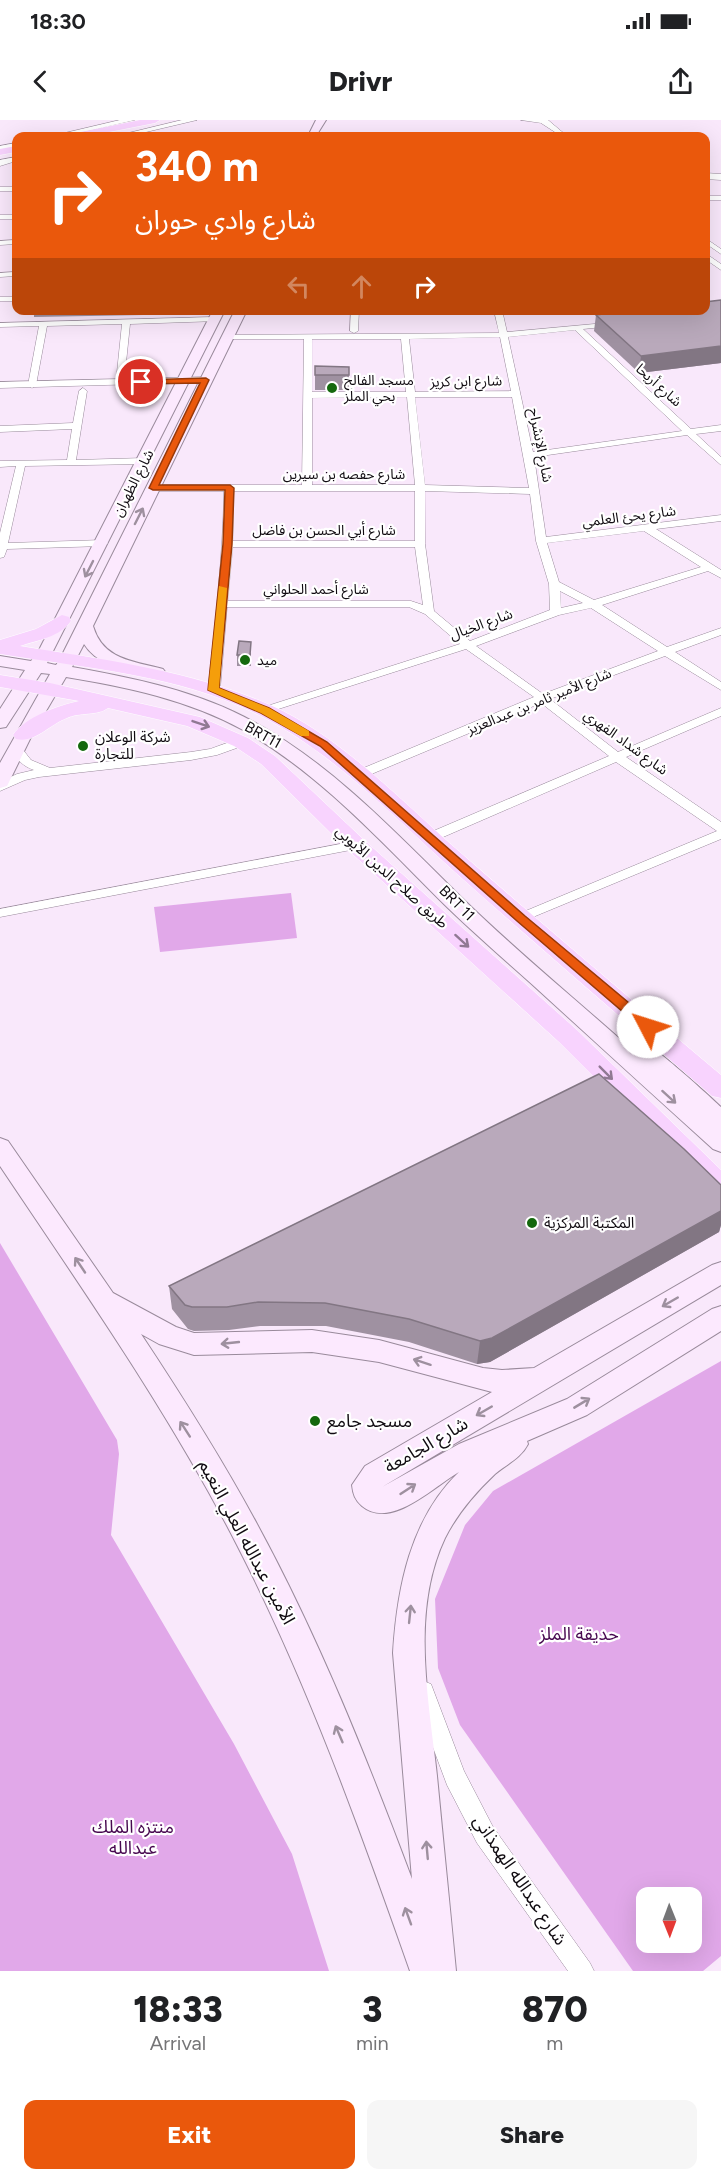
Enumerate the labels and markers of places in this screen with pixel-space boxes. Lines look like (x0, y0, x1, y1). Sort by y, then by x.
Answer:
pin (115, 356, 166, 407)
place label: مسجد الفالح بحي الملز (343, 372, 414, 407)
marker: مسجد الفالح بحي الملز (325, 381, 339, 395)
place label: ميد (257, 652, 277, 669)
marker: ميد (238, 653, 252, 667)
place label: شركة الوعلان للتجارة (95, 728, 171, 763)
marker: شركة الوعلان للتجارة (76, 739, 90, 753)
place label: المكتبة المركزية (544, 1214, 634, 1232)
marker: المكتبة المركزية (525, 1216, 539, 1230)
place label: مسجد جامع (327, 1410, 412, 1435)
marker: مسجد جامع (308, 1414, 322, 1428)

